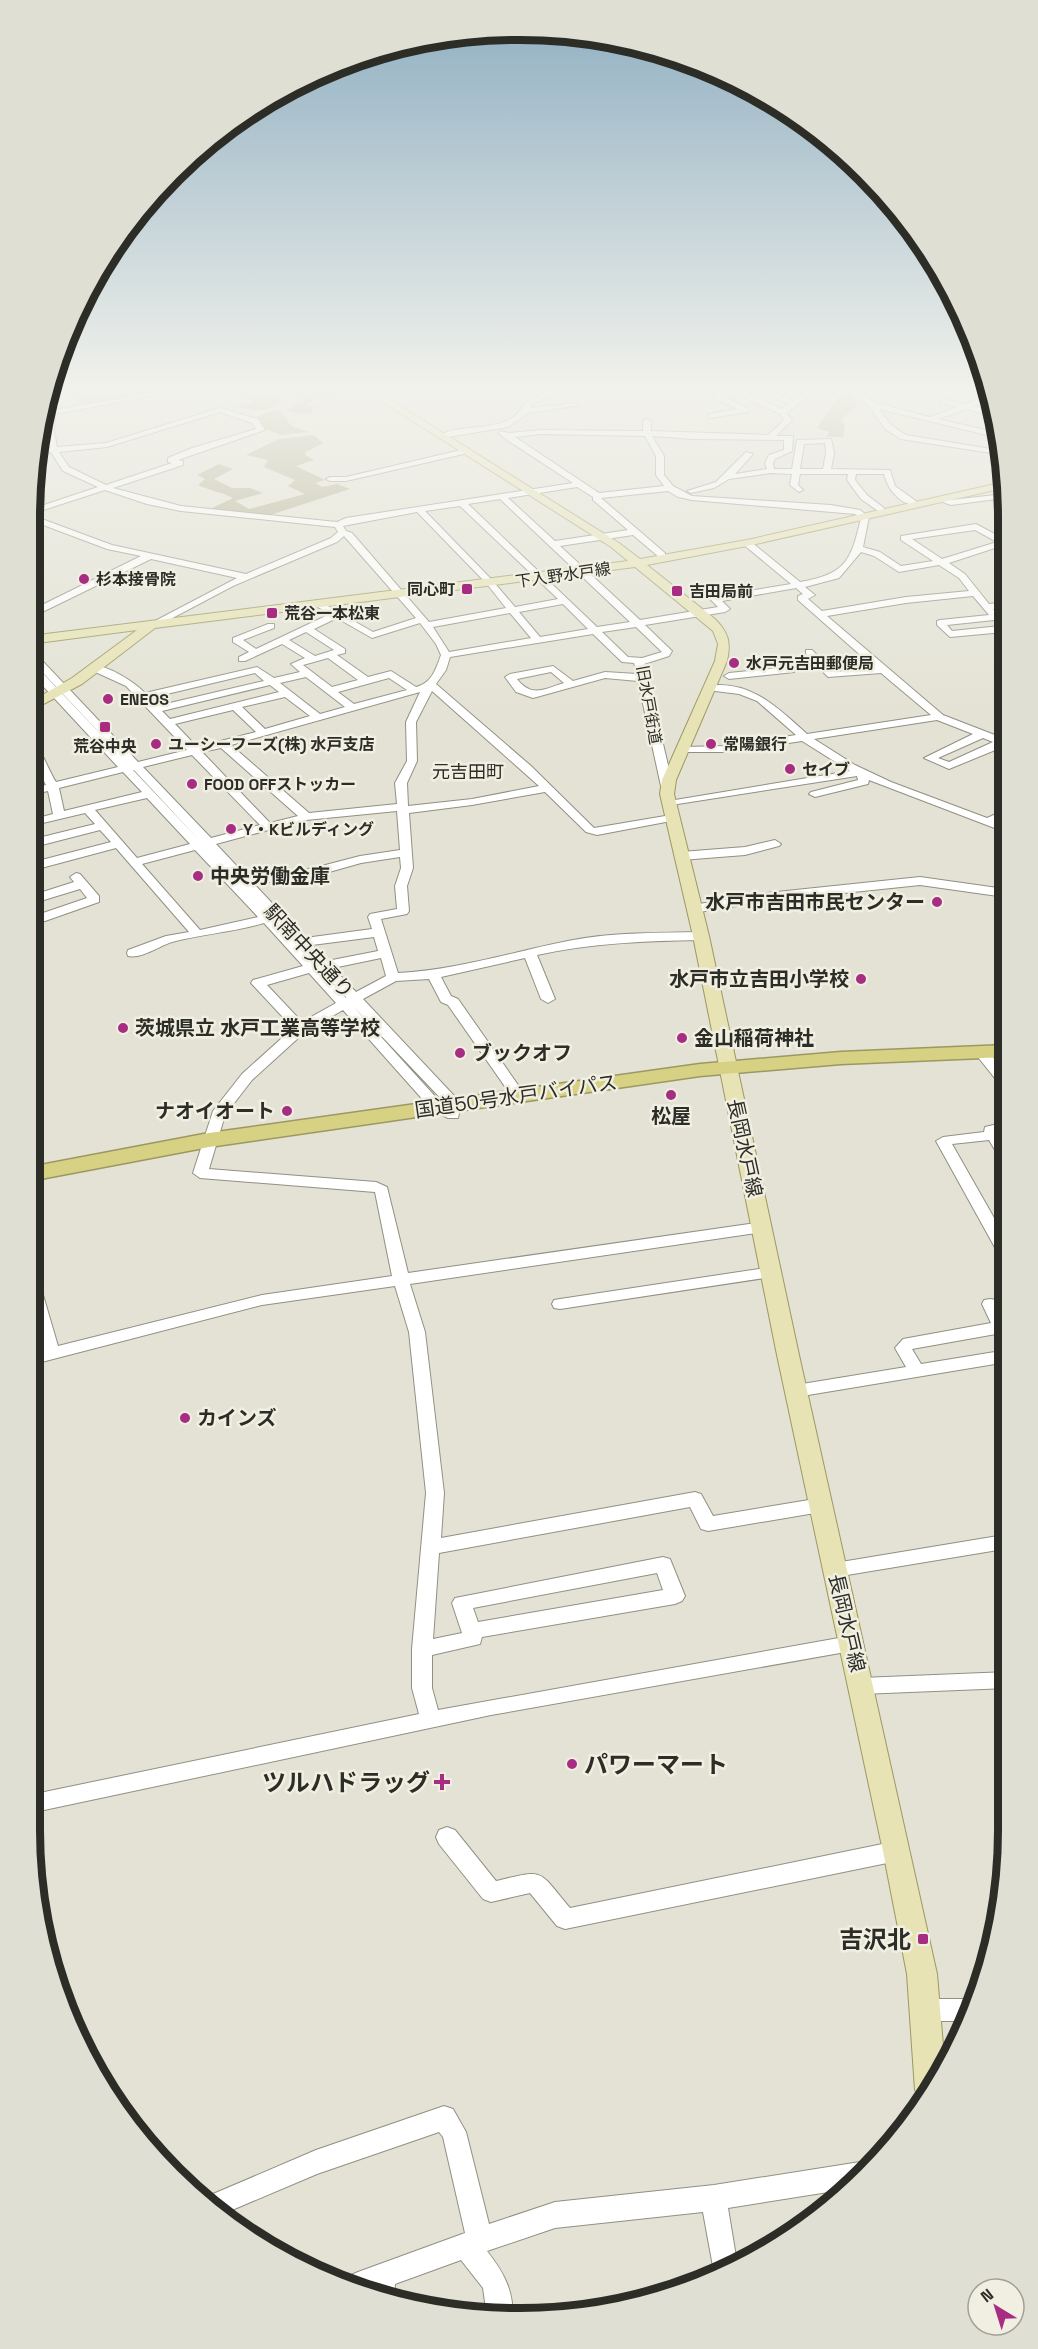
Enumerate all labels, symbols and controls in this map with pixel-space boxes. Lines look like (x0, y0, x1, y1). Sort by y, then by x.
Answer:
street label: 下入野水戸線 (514, 558, 612, 592)
place label: 杉本接骨院 (96, 569, 176, 590)
marker: 杉本接骨院 (77, 572, 91, 586)
place label: 同心町 (407, 579, 455, 600)
place label: 吉田局前 (689, 581, 753, 602)
marker: 同心町 (460, 582, 474, 596)
marker: 吉田局前 (670, 584, 684, 598)
place label: 荒谷一本松東 (284, 603, 380, 624)
marker: 荒谷一本松東 (265, 606, 279, 620)
place label: 水戸元吉田郵便局 (746, 653, 874, 674)
marker: 水戸元吉田郵便局 (727, 656, 741, 670)
street label: 旧水戸街道 (632, 664, 666, 746)
place label: ENEOS (120, 689, 169, 710)
marker: ENEOS (101, 692, 115, 706)
marker: 荒谷中央 (98, 720, 112, 734)
place label: ユーシーフーズ(株) 水戸支店 (168, 734, 375, 755)
place label: 常陽銀行 (723, 734, 787, 755)
place label: 荒谷中央 (73, 736, 137, 757)
marker: ユーシーフーズ(株) 水戸支店 (149, 737, 163, 751)
marker: 常陽銀行 (704, 737, 718, 751)
place label: セイブ (802, 759, 850, 780)
district label: 元吉田町 (432, 760, 504, 783)
marker: セイブ (783, 762, 797, 776)
place label: FOOD OFFストッカー (204, 774, 356, 795)
marker: FOOD OFFストッカー (185, 777, 199, 791)
place label: Y・Kビルディング (243, 819, 374, 840)
marker: Y・Kビルディング (224, 822, 238, 836)
place label: 中央労働金庫 (210, 863, 330, 889)
marker: 中央労働金庫 (191, 869, 205, 883)
place label: 水戸市吉田市民センター (705, 889, 925, 915)
marker: 水戸市吉田市民センター (930, 895, 944, 909)
street label: 駅南中央通り (259, 898, 359, 1004)
place label: 水戸市立吉田小学校 (669, 966, 849, 992)
marker: 水戸市立吉田小学校 (854, 972, 868, 986)
place label: 茨城県立 水戸工業高等学校 (135, 1015, 380, 1041)
marker: 茨城県立 水戸工業高等学校 (116, 1021, 130, 1035)
place label: 金山稲荷神社 (694, 1025, 814, 1051)
marker: 金山稲荷神社 (675, 1031, 689, 1045)
place label: ブックオフ (472, 1040, 572, 1066)
marker: ブックオフ (453, 1046, 467, 1060)
street label: 国道50号水戸バイパス (413, 1069, 619, 1123)
marker: 松屋 (664, 1088, 678, 1102)
street label: 長岡水戸線 (722, 1096, 768, 1200)
place label: ナオイオート (155, 1098, 275, 1124)
place label: 松屋 (651, 1103, 691, 1129)
marker: ナオイオート (280, 1104, 294, 1118)
place label: カインズ (197, 1405, 277, 1431)
marker: カインズ (178, 1411, 192, 1425)
street label: 長岡水戸線 (823, 1571, 871, 1675)
place label: パワーマート (584, 1749, 728, 1780)
marker: パワーマート (565, 1757, 579, 1771)
place label: ツルハドラッグ (262, 1767, 430, 1798)
marker: ツルハドラッグ (435, 1775, 449, 1789)
place label: 吉沢北 (839, 1924, 911, 1955)
marker: 吉沢北 (916, 1932, 930, 1946)
north arrow (966, 2277, 1026, 2337)
text: N (976, 2284, 998, 2307)

